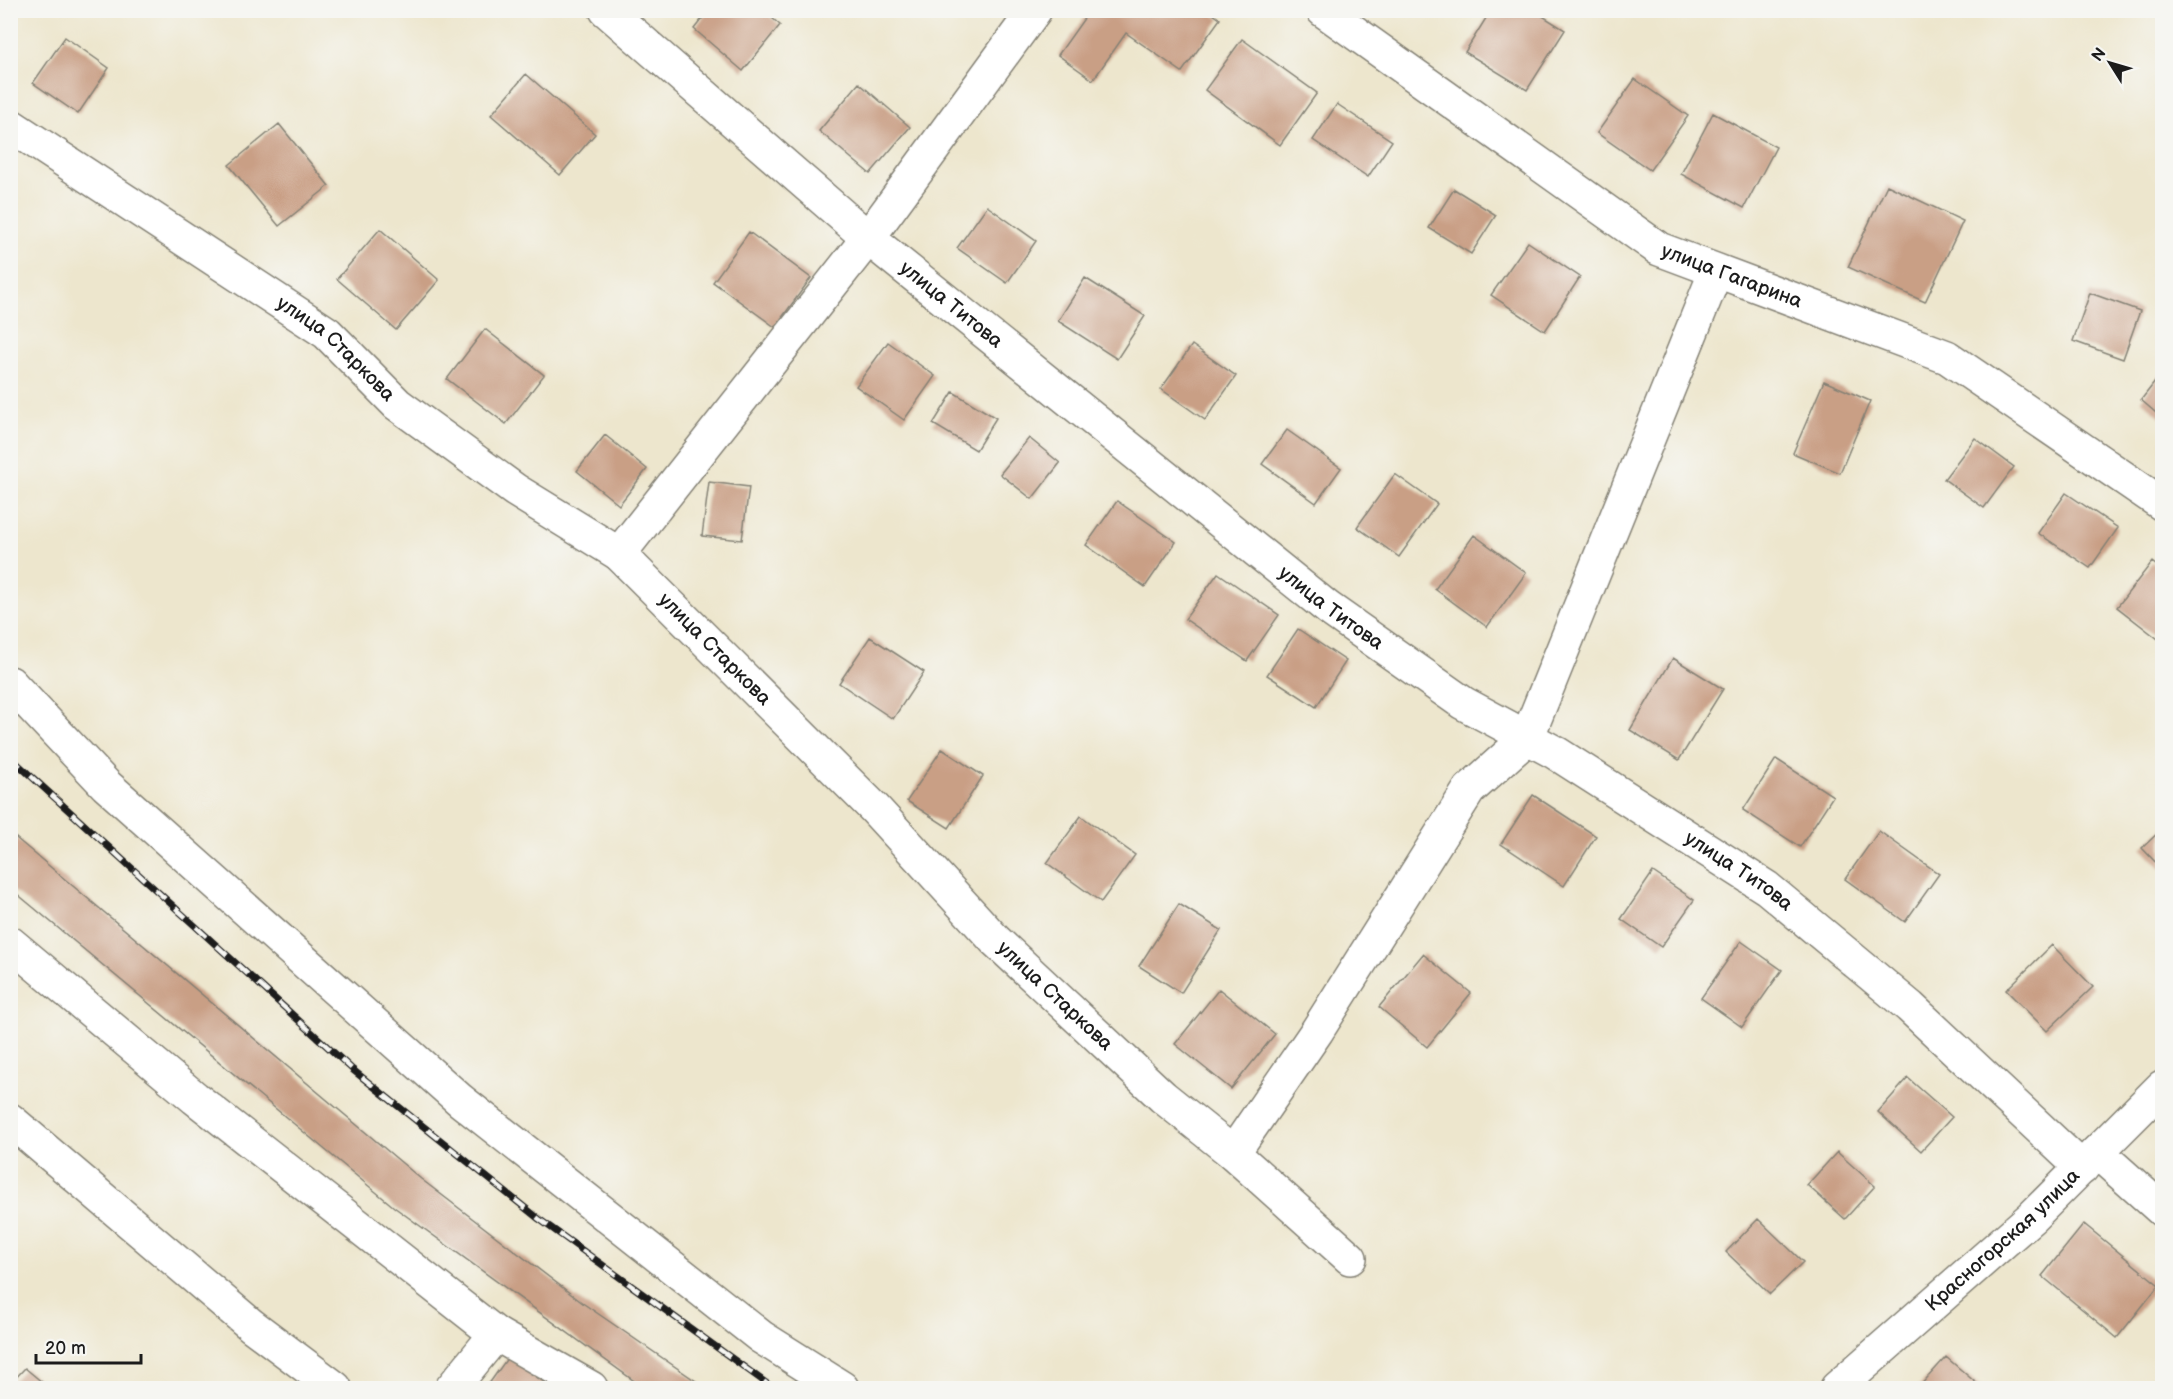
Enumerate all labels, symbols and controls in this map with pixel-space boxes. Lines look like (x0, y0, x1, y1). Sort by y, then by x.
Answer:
north arrow (2080, 33, 2140, 93)
text: N (2088, 44, 2110, 65)
street label: улица Гагарина (1658, 239, 1806, 314)
street label: улица Титова (895, 256, 1008, 354)
street label: улица Старкова (272, 291, 400, 407)
street label: улица Титова (1274, 561, 1388, 655)
street label: улица Старкова (653, 588, 776, 711)
street label: улица Титова (1680, 826, 1798, 916)
street label: улица Старкова (992, 936, 1118, 1056)
street label: Красногорская улица (1921, 1164, 2085, 1317)
scale bar (36, 1327, 141, 1365)
text: 20 m (45, 1338, 86, 1359)

